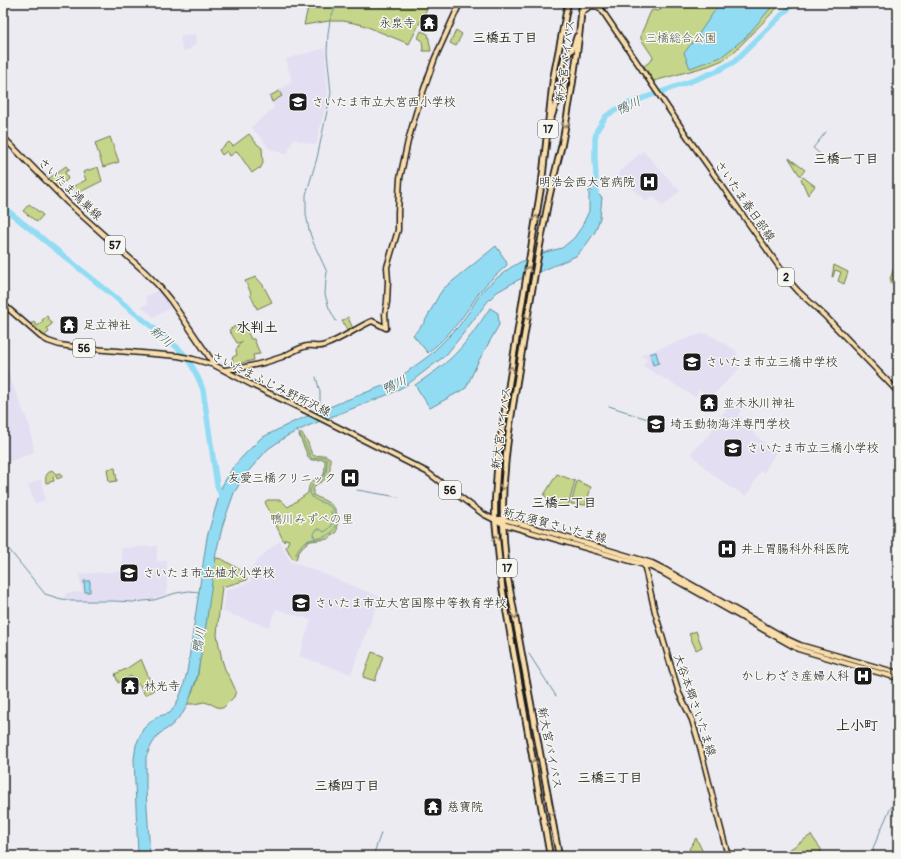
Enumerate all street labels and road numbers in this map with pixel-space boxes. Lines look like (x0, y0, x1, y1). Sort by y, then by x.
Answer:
street label: 新大宮バイパス (552, 19, 579, 104)
road number: 17 (538, 120, 558, 138)
street label: さいたま鴻巣線 (34, 155, 105, 224)
street label: さいたま春日部線 (711, 158, 778, 245)
road number: 57 (105, 236, 125, 254)
road number: 2 (778, 268, 794, 286)
road number: 56 (73, 339, 95, 357)
street label: さいたまふじみ野所沢線 (208, 349, 333, 420)
street label: 新大宮バイパス (488, 386, 515, 471)
road number: 56 (439, 481, 461, 499)
street label: 新方須賀さいたま線 (501, 504, 609, 547)
road number: 17 (497, 559, 517, 577)
street label: 大谷本郷さいたま線 (670, 652, 719, 758)
street label: 新大宮バイパス (534, 706, 565, 791)

